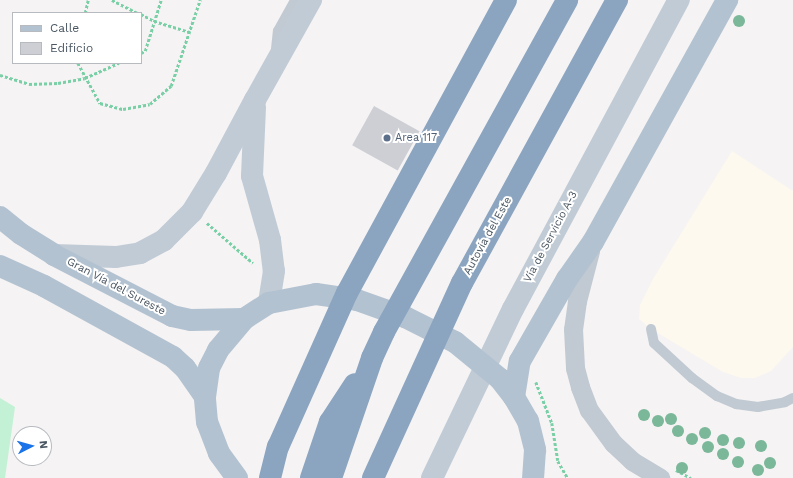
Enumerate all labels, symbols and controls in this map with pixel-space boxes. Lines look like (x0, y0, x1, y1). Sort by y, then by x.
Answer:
legend (12, 12, 142, 64)
text: Calle (50, 21, 79, 35)
text: Edificio (50, 41, 93, 55)
place label: Area 117 (395, 131, 438, 145)
marker: Area 117 (382, 133, 392, 143)
street label: Vía de Servicio A-3 (521, 189, 581, 285)
street label: Autovía del Este (461, 194, 515, 278)
street label: Gran Vía del Sureste (64, 255, 168, 319)
north arrow (12, 426, 52, 466)
text: N (37, 440, 50, 450)

